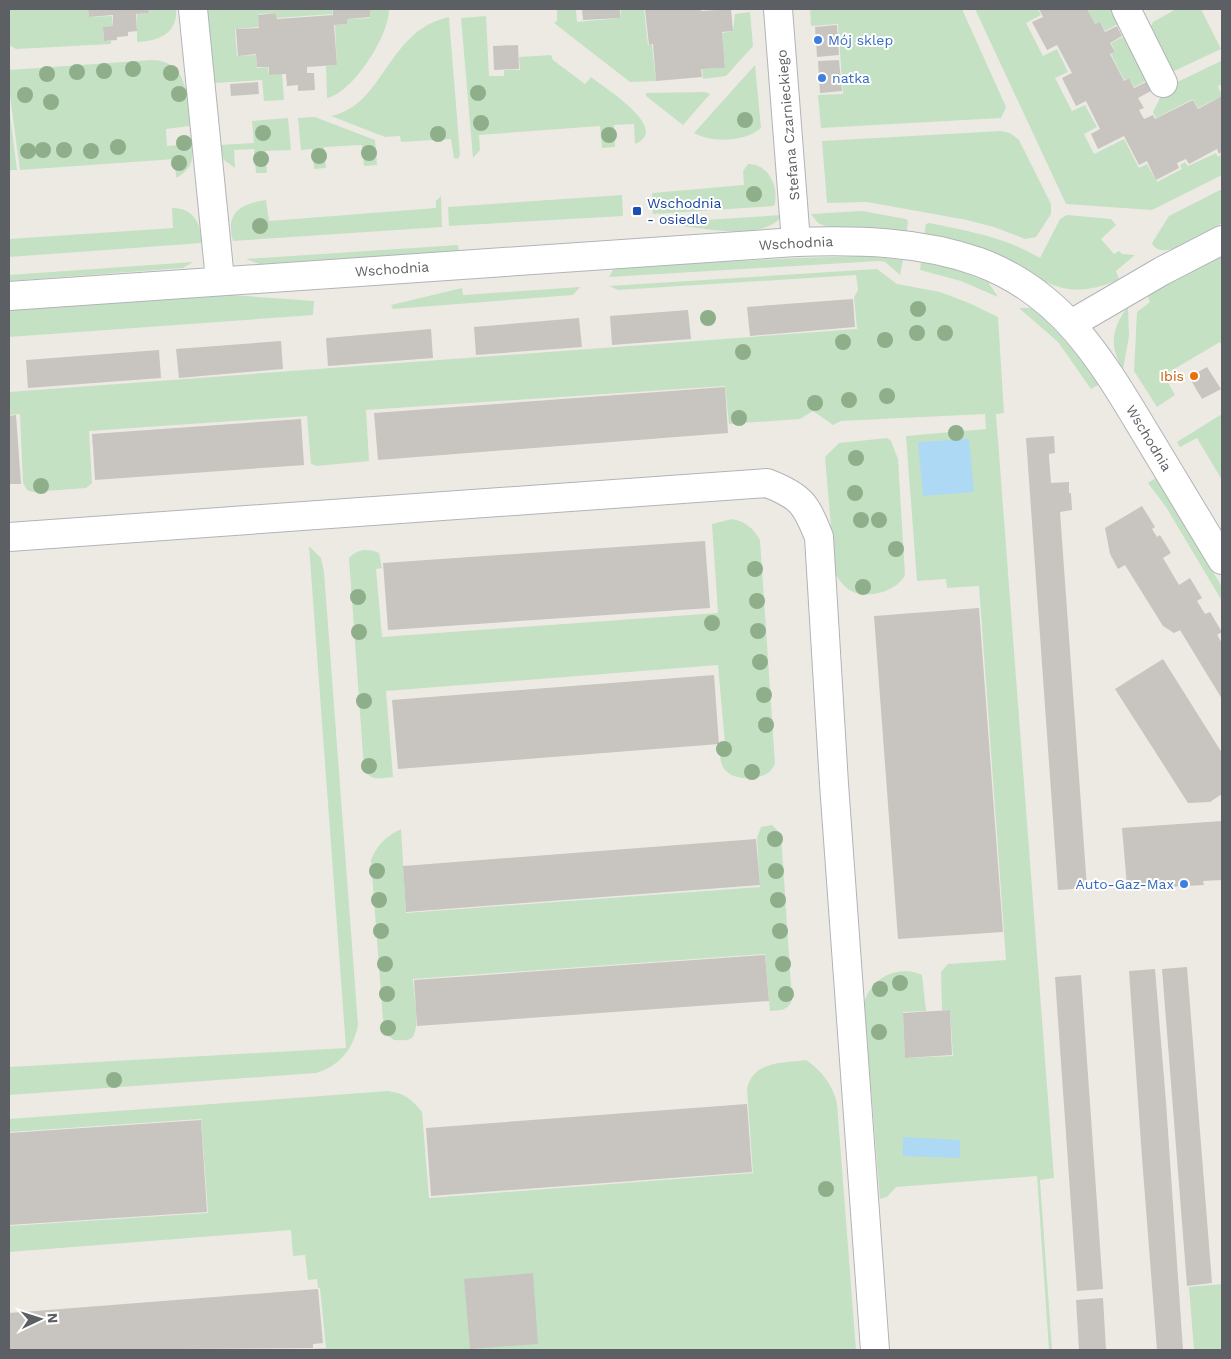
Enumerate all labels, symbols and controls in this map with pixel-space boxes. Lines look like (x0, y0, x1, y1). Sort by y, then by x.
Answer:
place label: Mój sklep (828, 32, 893, 48)
marker: Mój sklep (812, 34, 824, 46)
street label: Stefana Czarnieckiego (773, 49, 803, 201)
place label: natka (832, 70, 870, 86)
marker: natka (816, 72, 828, 84)
place label: Wschodnia - osiedle (647, 195, 721, 227)
marker: Wschodnia - osiedle (631, 205, 643, 217)
street label: Wschodnia (758, 233, 834, 253)
street label: Wschodnia (354, 258, 430, 280)
place label: Ibis (1160, 368, 1184, 384)
marker: Ibis (1188, 370, 1200, 382)
street label: Wschodnia (1123, 402, 1175, 474)
place label: Auto-Gaz-Max (1076, 876, 1174, 892)
marker: Auto-Gaz-Max (1178, 878, 1190, 890)
north arrow (15, 1294, 65, 1344)
text: N (45, 1312, 61, 1324)

